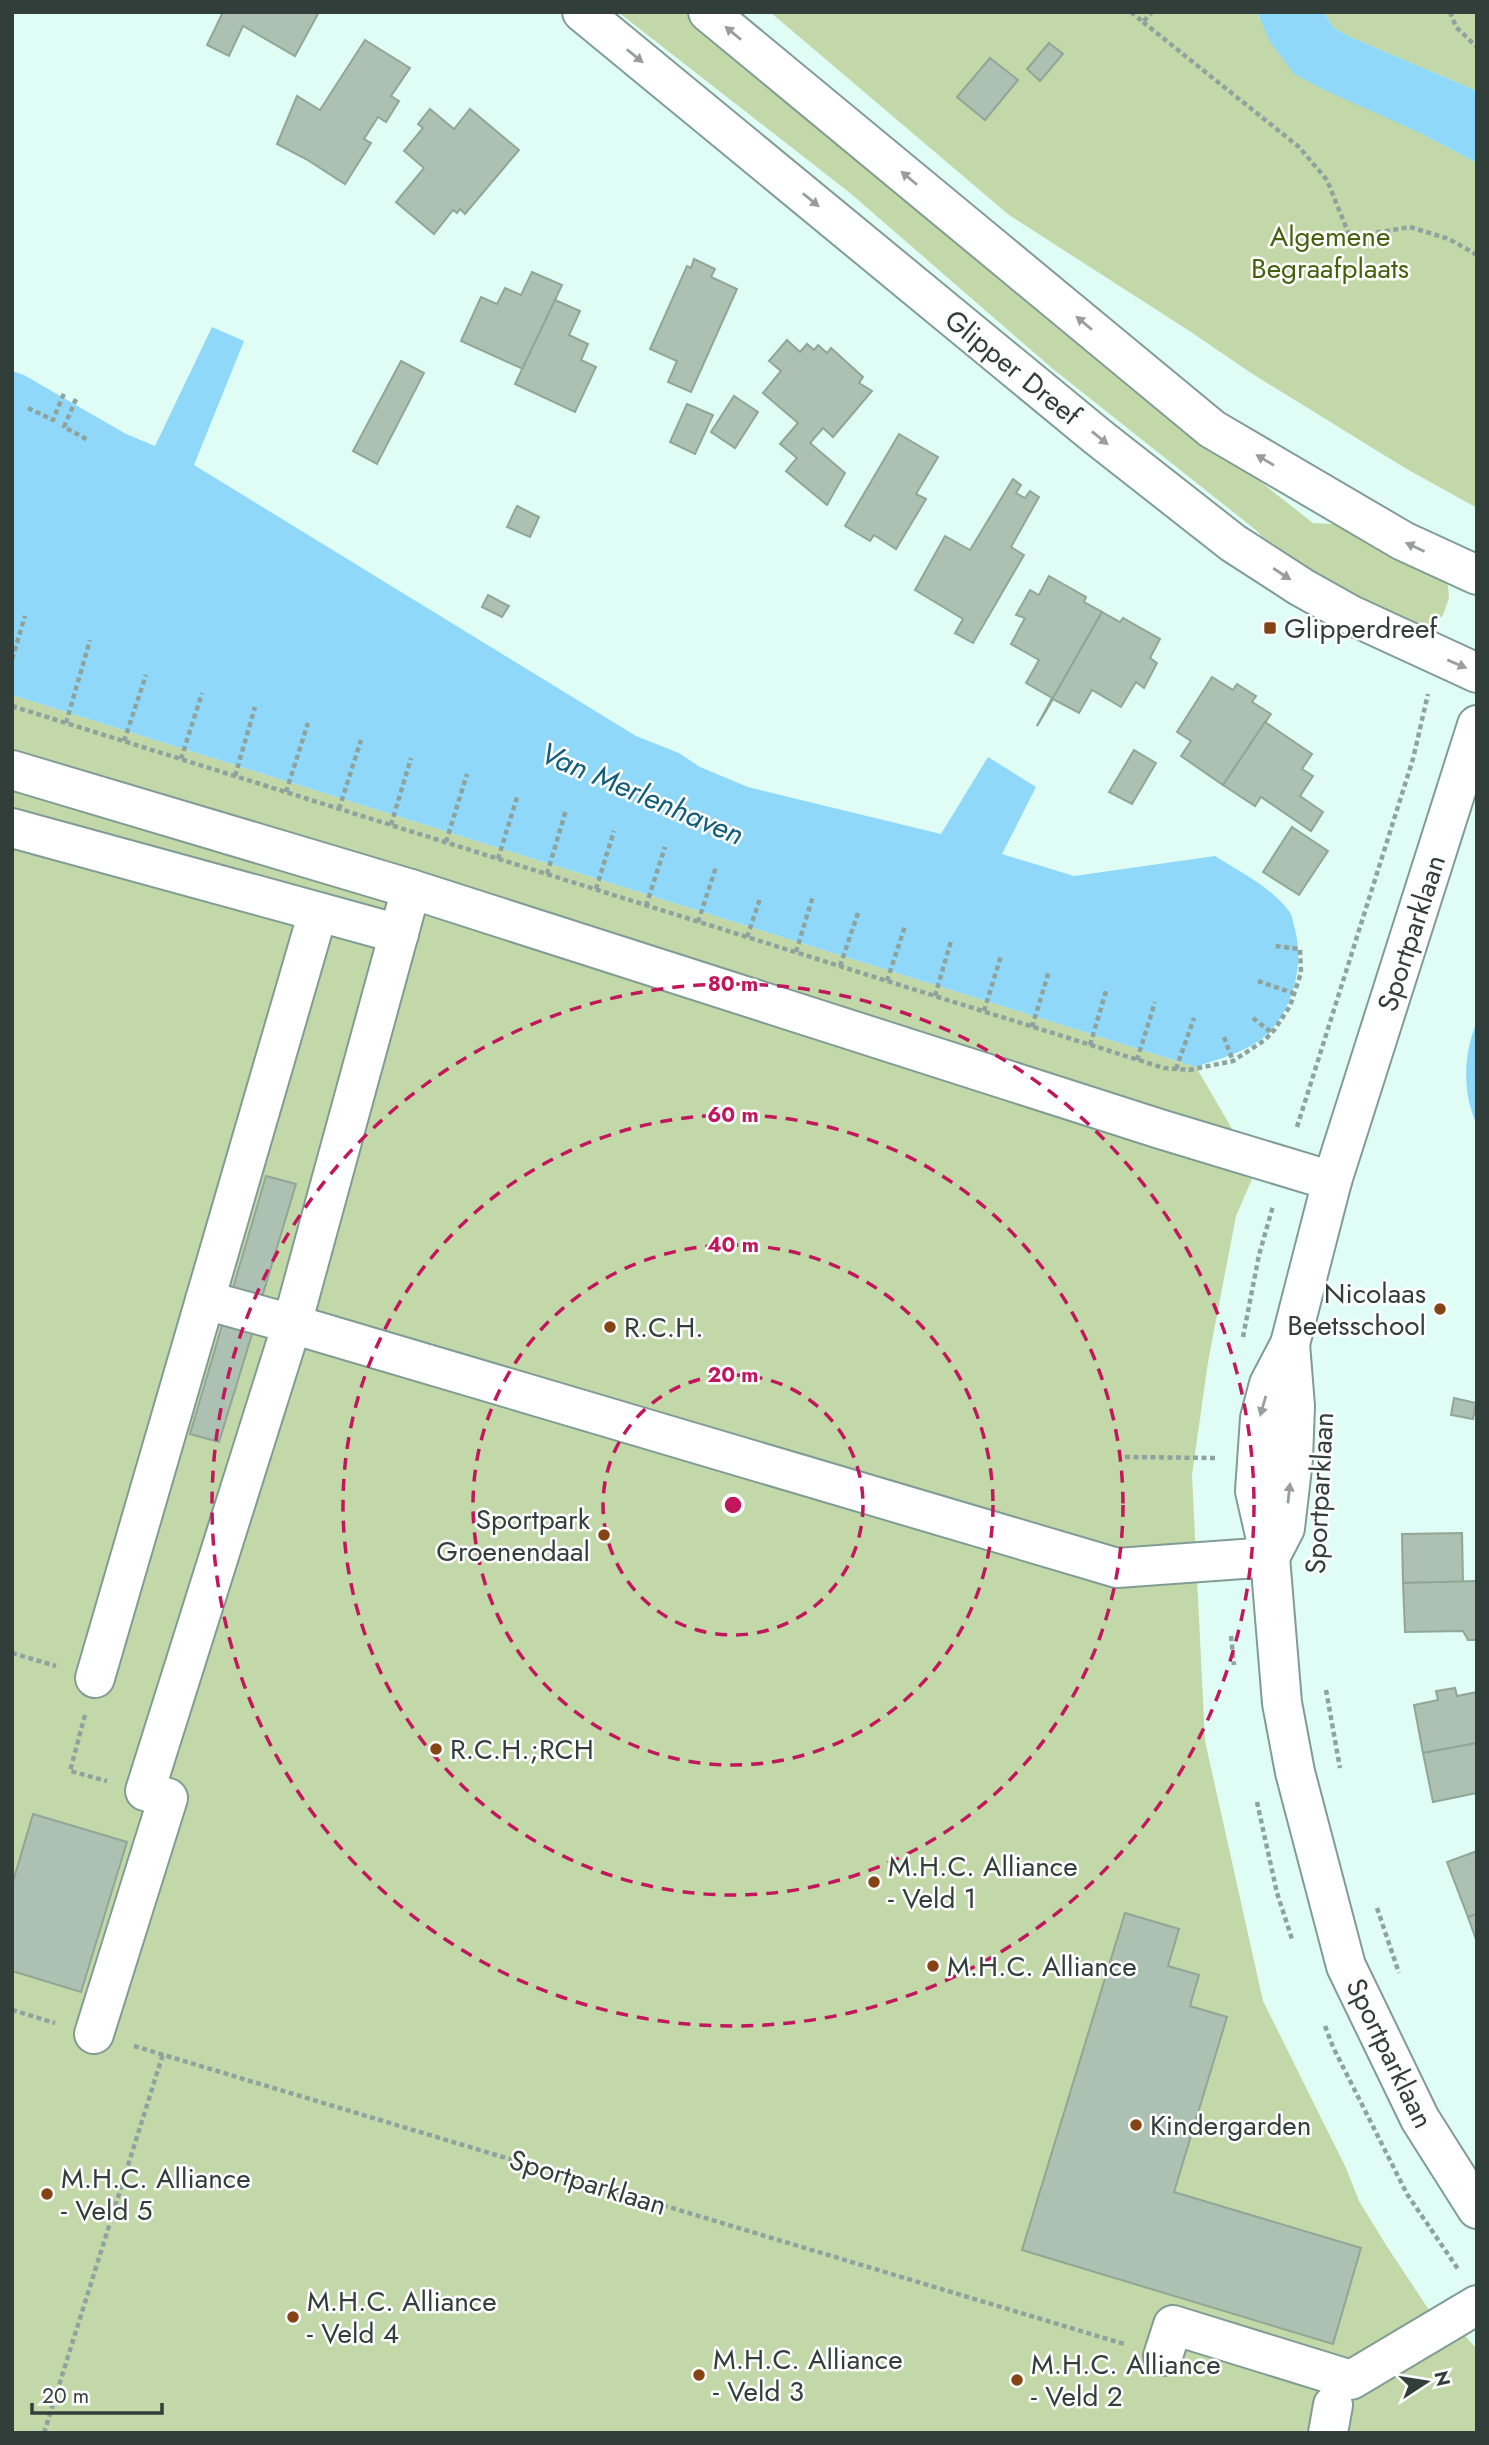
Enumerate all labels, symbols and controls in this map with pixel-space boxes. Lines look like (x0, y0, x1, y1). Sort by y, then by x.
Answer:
one-way arrow (725, 26, 743, 41)
one-way arrow (625, 48, 643, 63)
one-way arrow (900, 171, 917, 186)
one-way arrow (802, 192, 819, 207)
park label: Algemene Begraafplaats (1251, 216, 1409, 289)
street label: Glipper Dreef (936, 300, 1090, 436)
one-way arrow (1076, 316, 1093, 331)
one-way arrow (1090, 431, 1108, 446)
one-way arrow (1256, 454, 1275, 466)
one-way arrow (1405, 541, 1425, 552)
one-way arrow (1272, 568, 1292, 581)
place label: Glipperdreef (1284, 608, 1438, 649)
marker: Glipperdreef (1262, 620, 1278, 636)
one-way arrow (1447, 659, 1468, 670)
water label: Van Merlenhaven (534, 731, 750, 856)
street label: Sportparklaan (1367, 850, 1456, 1017)
text: 80 m (708, 969, 758, 999)
text: 60 m (707, 1100, 759, 1130)
text: 40 m (707, 1230, 759, 1260)
place label: Nicolaas Beetsschool (1287, 1273, 1426, 1346)
marker: Nicolaas Beetsschool (1432, 1301, 1448, 1317)
place label: R.C.H. (624, 1307, 704, 1348)
marker: R.C.H. (602, 1319, 618, 1335)
text: 20 m (707, 1360, 759, 1390)
one-way arrow (1257, 1395, 1268, 1417)
street label: Sportparklaan (1295, 1411, 1344, 1575)
one-way arrow (1284, 1482, 1295, 1504)
centre of rings (721, 1493, 745, 1517)
place label: Sportpark Groenendaal (436, 1499, 591, 1572)
marker: Sportpark Groenendaal (596, 1527, 612, 1543)
place label: R.C.H.;RCH (450, 1729, 594, 1770)
marker: R.C.H.;RCH (428, 1741, 444, 1757)
place label: M.H.C. Alliance - Veld 1 (888, 1846, 1078, 1919)
marker: M.H.C. Alliance - Veld 1 (866, 1874, 882, 1890)
place label: M.H.C. Alliance (947, 1946, 1137, 1987)
marker: M.H.C. Alliance (925, 1958, 941, 1974)
street label: Sportparklaan (1336, 1971, 1444, 2135)
place label: Kindergarden (1150, 2105, 1311, 2146)
marker: Kindergarden (1128, 2117, 1144, 2133)
street label: Sportparklaan (504, 2139, 671, 2226)
place label: M.H.C. Alliance - Veld 5 (61, 2158, 251, 2231)
marker: M.H.C. Alliance - Veld 5 (39, 2186, 55, 2202)
place label: M.H.C. Alliance - Veld 4 (307, 2281, 497, 2354)
marker: M.H.C. Alliance - Veld 4 (285, 2309, 301, 2325)
place label: M.H.C. Alliance - Veld 3 (713, 2339, 903, 2412)
place label: M.H.C. Alliance - Veld 2 (1031, 2344, 1221, 2417)
north arrow (1391, 2347, 1461, 2417)
marker: M.H.C. Alliance - Veld 3 (691, 2367, 707, 2383)
text: N (1427, 2368, 1457, 2389)
scale bar (32, 2372, 161, 2416)
marker: M.H.C. Alliance - Veld 2 (1009, 2372, 1025, 2388)
text: 20 m (42, 2381, 89, 2411)

